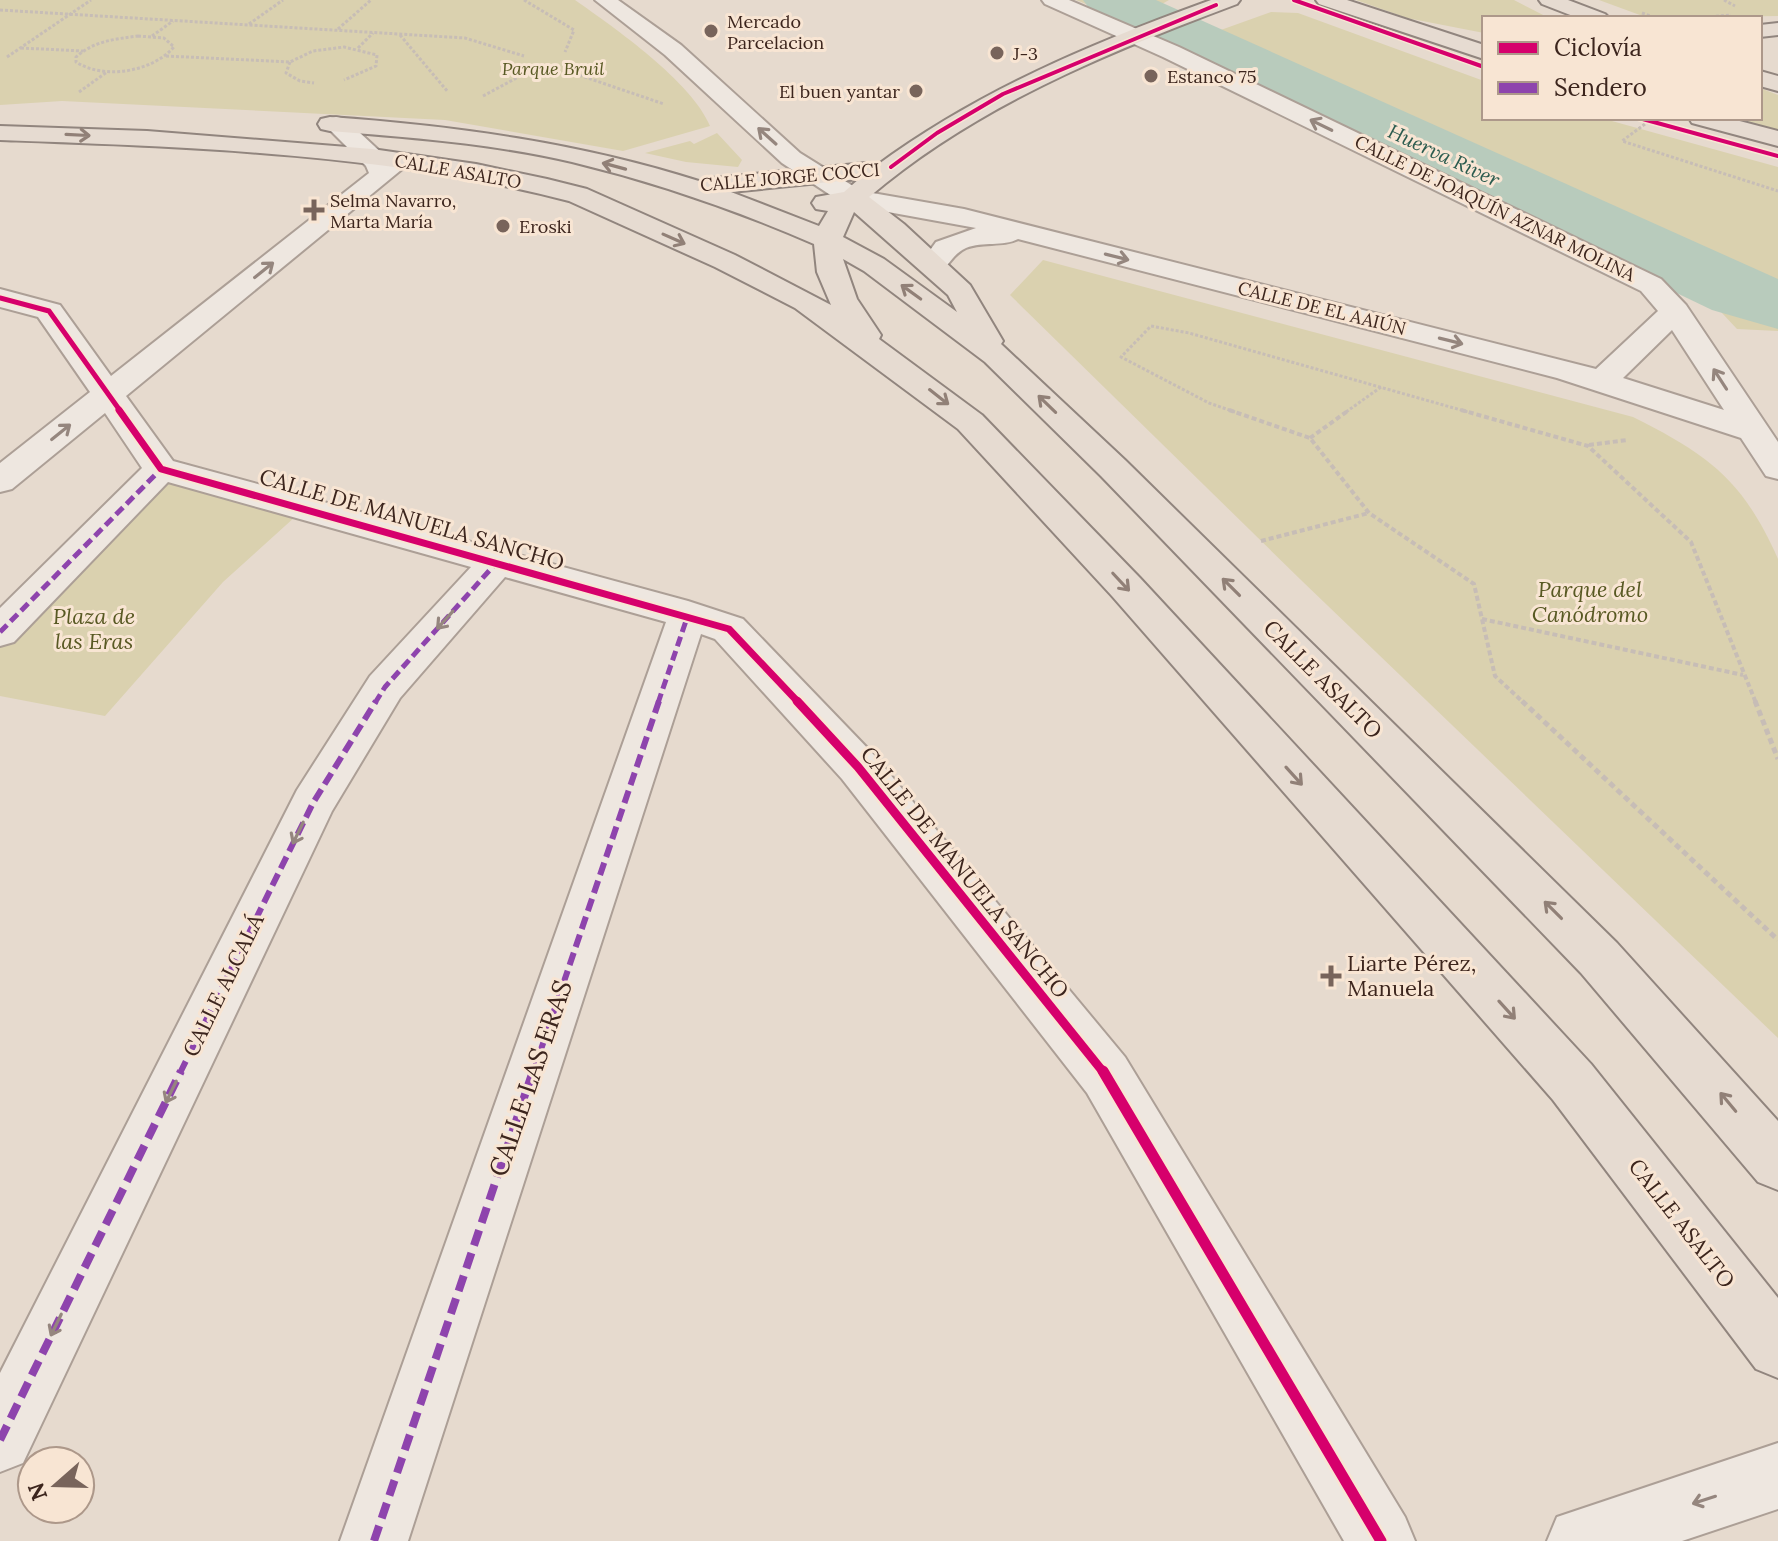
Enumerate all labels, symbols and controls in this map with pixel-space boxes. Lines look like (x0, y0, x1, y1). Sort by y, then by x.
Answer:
place label: Mercado Parcelacion (727, 10, 824, 54)
legend (1482, 16, 1762, 120)
marker: Mercado Parcelacion (702, 22, 720, 40)
text: Ciclovía (1554, 32, 1642, 63)
place label: J-3 (1012, 42, 1038, 65)
marker: J-3 (988, 44, 1006, 62)
park label: Parque Bruil (502, 57, 604, 80)
place label: Estanco 75 (1167, 65, 1257, 88)
marker: Estanco 75 (1142, 67, 1160, 85)
text: Sendero (1554, 72, 1647, 103)
place label: El buen yantar (779, 80, 900, 103)
marker: El buen yantar (907, 82, 925, 100)
one-way arrow (1310, 117, 1334, 132)
water label: Huerva River (1384, 118, 1505, 192)
one-way arrow (64, 127, 91, 142)
one-way arrow (758, 128, 778, 146)
street label: CALLE DE JOAQUÍN AZNAR MOLINA (1351, 130, 1640, 286)
street label: CALLE ASALTO (393, 149, 523, 193)
one-way arrow (602, 157, 627, 172)
street label: CALLE JORGE COCCI (699, 158, 881, 196)
place label: Selma Navarro, Marta María (330, 189, 456, 233)
marker: Selma Navarro, Marta María (305, 201, 323, 219)
place label: Eroski (519, 215, 571, 238)
marker: Eroski (494, 217, 512, 235)
one-way arrow (662, 232, 686, 247)
one-way arrow (1104, 250, 1130, 265)
one-way arrow (253, 261, 274, 278)
street label: CALLE DE EL AAIÚN (1235, 276, 1409, 340)
one-way arrow (900, 284, 922, 301)
one-way arrow (1437, 335, 1463, 350)
one-way arrow (1712, 368, 1728, 391)
one-way arrow (928, 389, 949, 406)
one-way arrow (1038, 395, 1057, 414)
one-way arrow (50, 423, 71, 441)
street label: CALLE DE MANUELA SANCHO (256, 462, 568, 576)
one-way arrow (1112, 572, 1131, 592)
park label: Parque del Canódromo (1532, 575, 1648, 628)
one-way arrow (1222, 577, 1241, 597)
park label: Plaza de las Eras (53, 602, 135, 655)
one-way arrow (436, 610, 454, 630)
street label: CALLE ASALTO (1258, 614, 1388, 744)
street label: CALLE DE MANUELA SANCHO (855, 740, 1075, 1004)
one-way arrow (1285, 766, 1304, 786)
one-way arrow (290, 821, 305, 845)
one-way arrow (1543, 901, 1563, 920)
street label: CALLE ALCALÁ (176, 908, 270, 1061)
place label: Liarte Pérez, Manuela (1347, 949, 1476, 1002)
marker: Liarte Pérez, Manuela (1322, 967, 1340, 985)
street label: CALLE LAS ERAS (481, 976, 579, 1180)
one-way arrow (1497, 1000, 1515, 1020)
one-way arrow (163, 1079, 178, 1103)
one-way arrow (1719, 1093, 1737, 1113)
street label: CALLE ASALTO (1623, 1153, 1741, 1293)
one-way arrow (48, 1313, 64, 1337)
north arrow (16, 1445, 96, 1525)
text: N (21, 1479, 53, 1505)
one-way arrow (1691, 1494, 1716, 1509)

